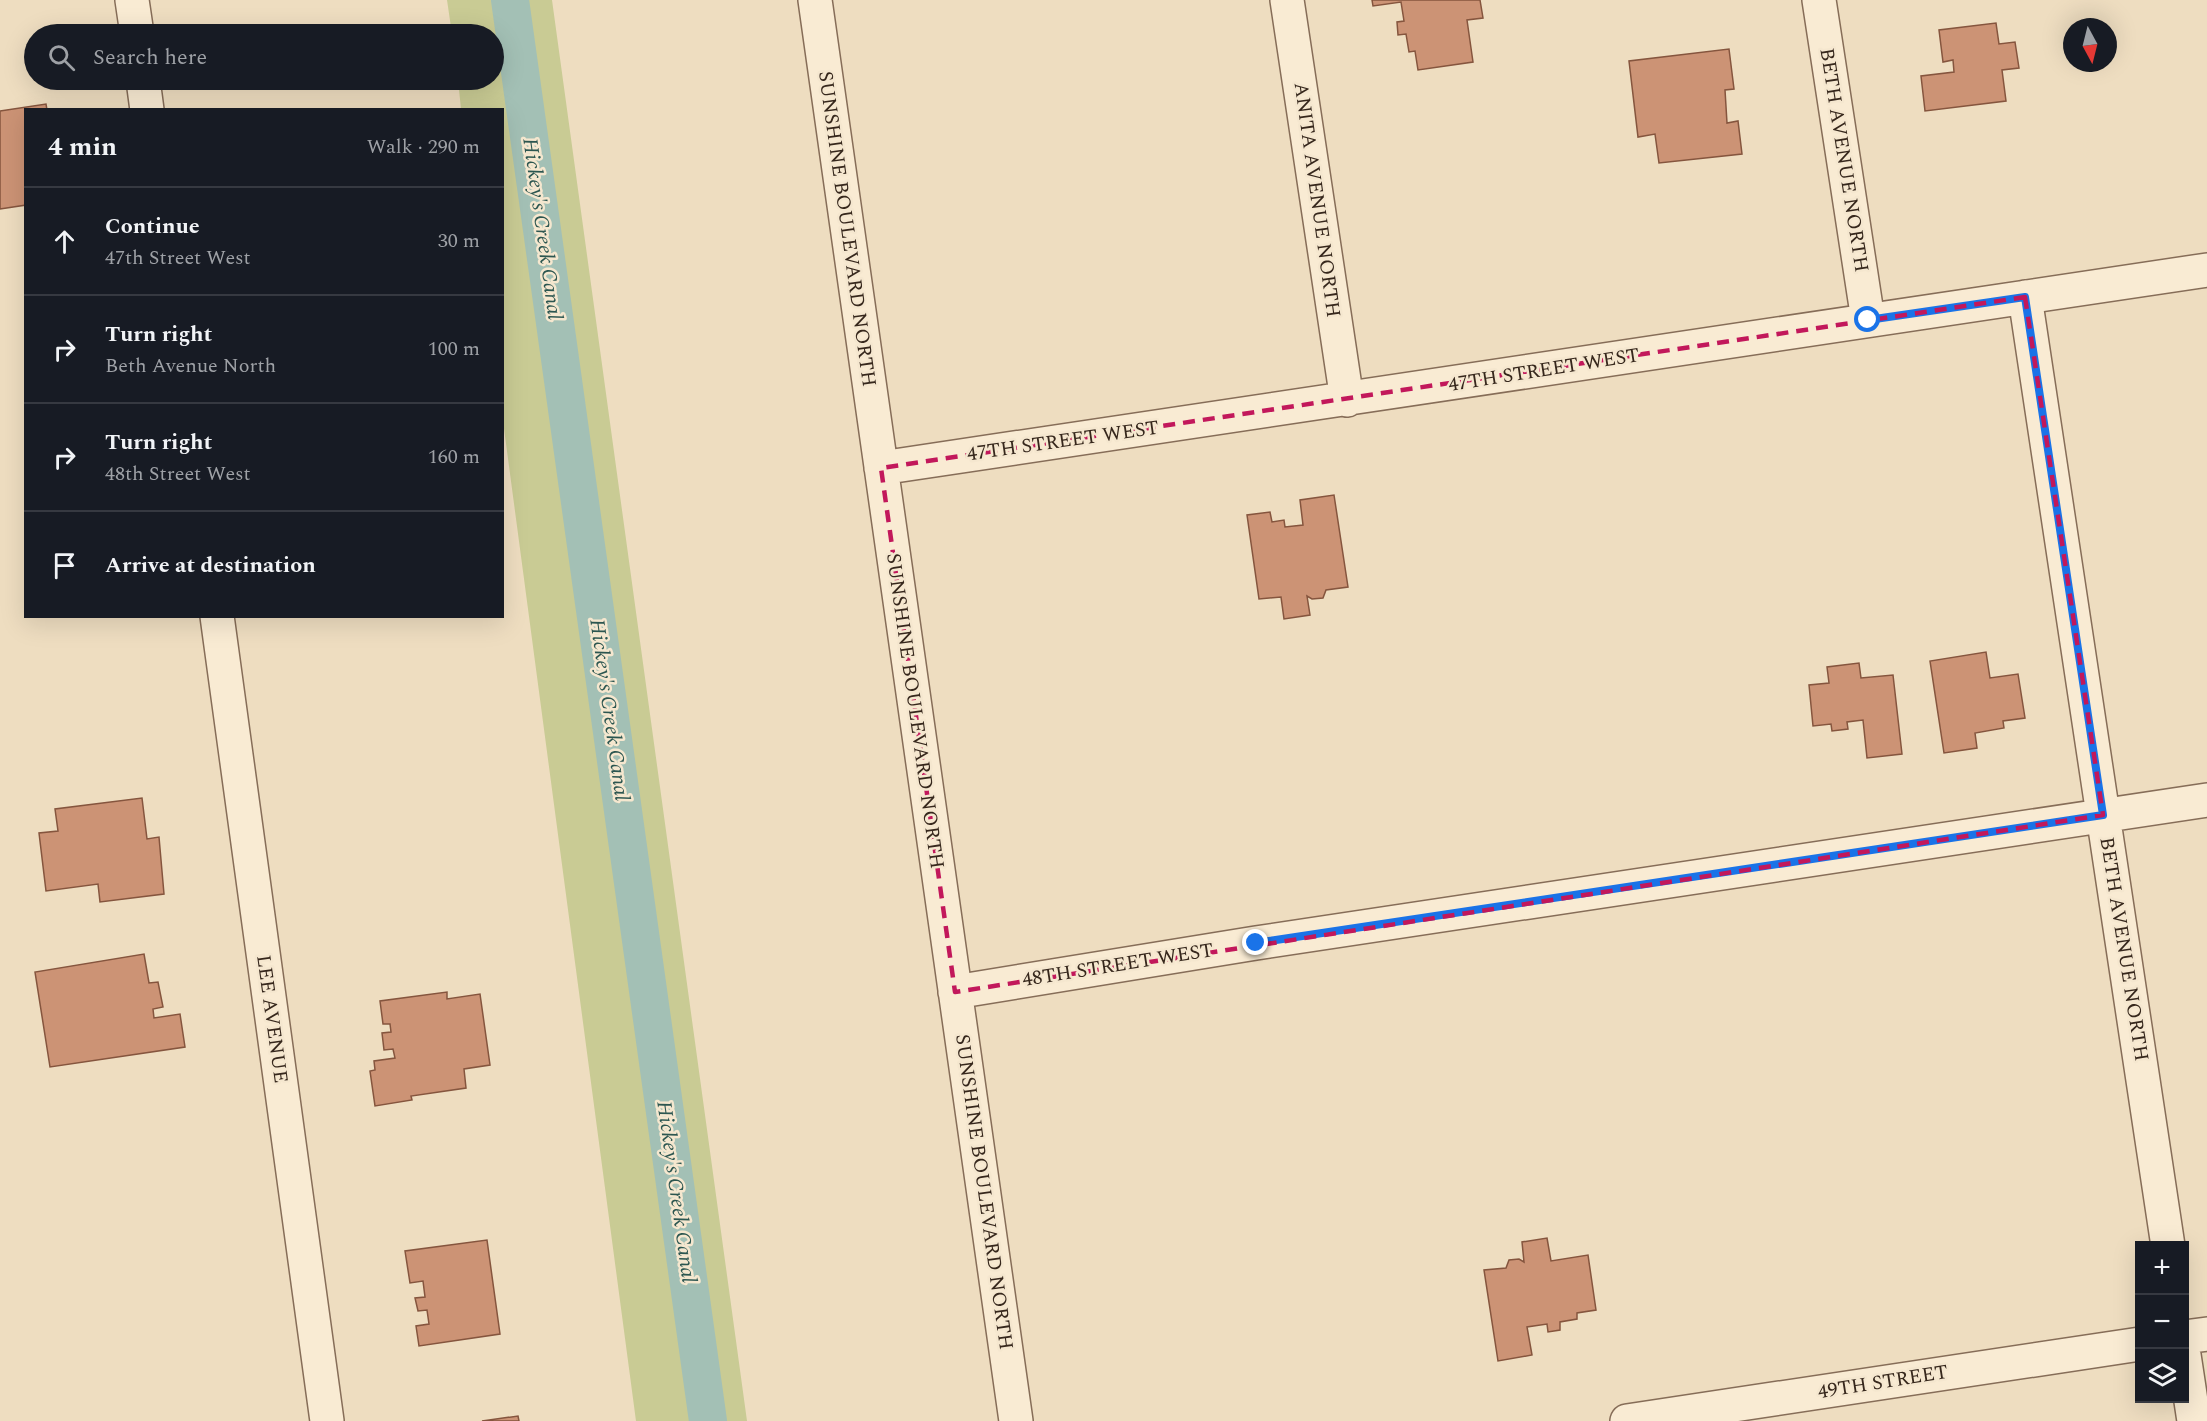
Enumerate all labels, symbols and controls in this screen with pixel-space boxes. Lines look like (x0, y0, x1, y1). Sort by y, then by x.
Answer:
north arrow (2063, 18, 2117, 72)
search box (24, 24, 504, 90)
icon: search (45, 41, 78, 74)
text: Search here (93, 41, 207, 74)
street label: BETH AVENUE NORTH (1811, 46, 1877, 274)
street label: SUNSHINE BOULEVARD NORTH (810, 69, 884, 389)
street label: ANITA AVENUE NORTH (1286, 80, 1348, 320)
text: 4 min (48, 127, 117, 167)
text: Walk · 290 m (367, 132, 480, 162)
water label: Hickey's Creek Canal (513, 136, 571, 323)
text: Continue (105, 210, 200, 243)
icon: ahead (48, 225, 81, 258)
text: 30 m (438, 226, 480, 256)
text: 47th Street West (105, 243, 251, 273)
route start (1854, 306, 1880, 332)
text: Turn right (105, 318, 212, 351)
icon: right (48, 333, 81, 366)
text: 100 m (428, 334, 480, 364)
street label: 47TH STREET WEST (1446, 340, 1642, 400)
text: Beth Avenue North (105, 351, 276, 381)
street label: 47TH STREET WEST (965, 413, 1161, 469)
text: Turn right (105, 426, 212, 459)
icon: right (48, 441, 81, 474)
text: 160 m (428, 442, 480, 472)
text: 48th Street West (105, 459, 251, 489)
icon: arrive (48, 549, 81, 582)
text: Arrive at destination (105, 549, 316, 582)
street label: SUNSHINE BOULEVARD NORTH (878, 551, 952, 871)
water label: Hickey's Creek Canal (580, 617, 638, 804)
street label: BETH AVENUE NORTH (2091, 835, 2157, 1063)
route end (1242, 929, 1268, 955)
street label: 48TH STREET WEST (1020, 935, 1216, 995)
street label: LEE AVENUE (248, 953, 296, 1085)
street label: SUNSHINE BOULEVARD NORTH (947, 1032, 1021, 1352)
water label: Hickey's Creek Canal (647, 1099, 705, 1286)
map controls (2135, 1241, 2189, 1403)
button: + (2135, 1241, 2189, 1295)
button: − (2135, 1295, 2189, 1349)
button: layers (2135, 1349, 2189, 1403)
street label: 49TH STREET (1816, 1357, 1950, 1407)

